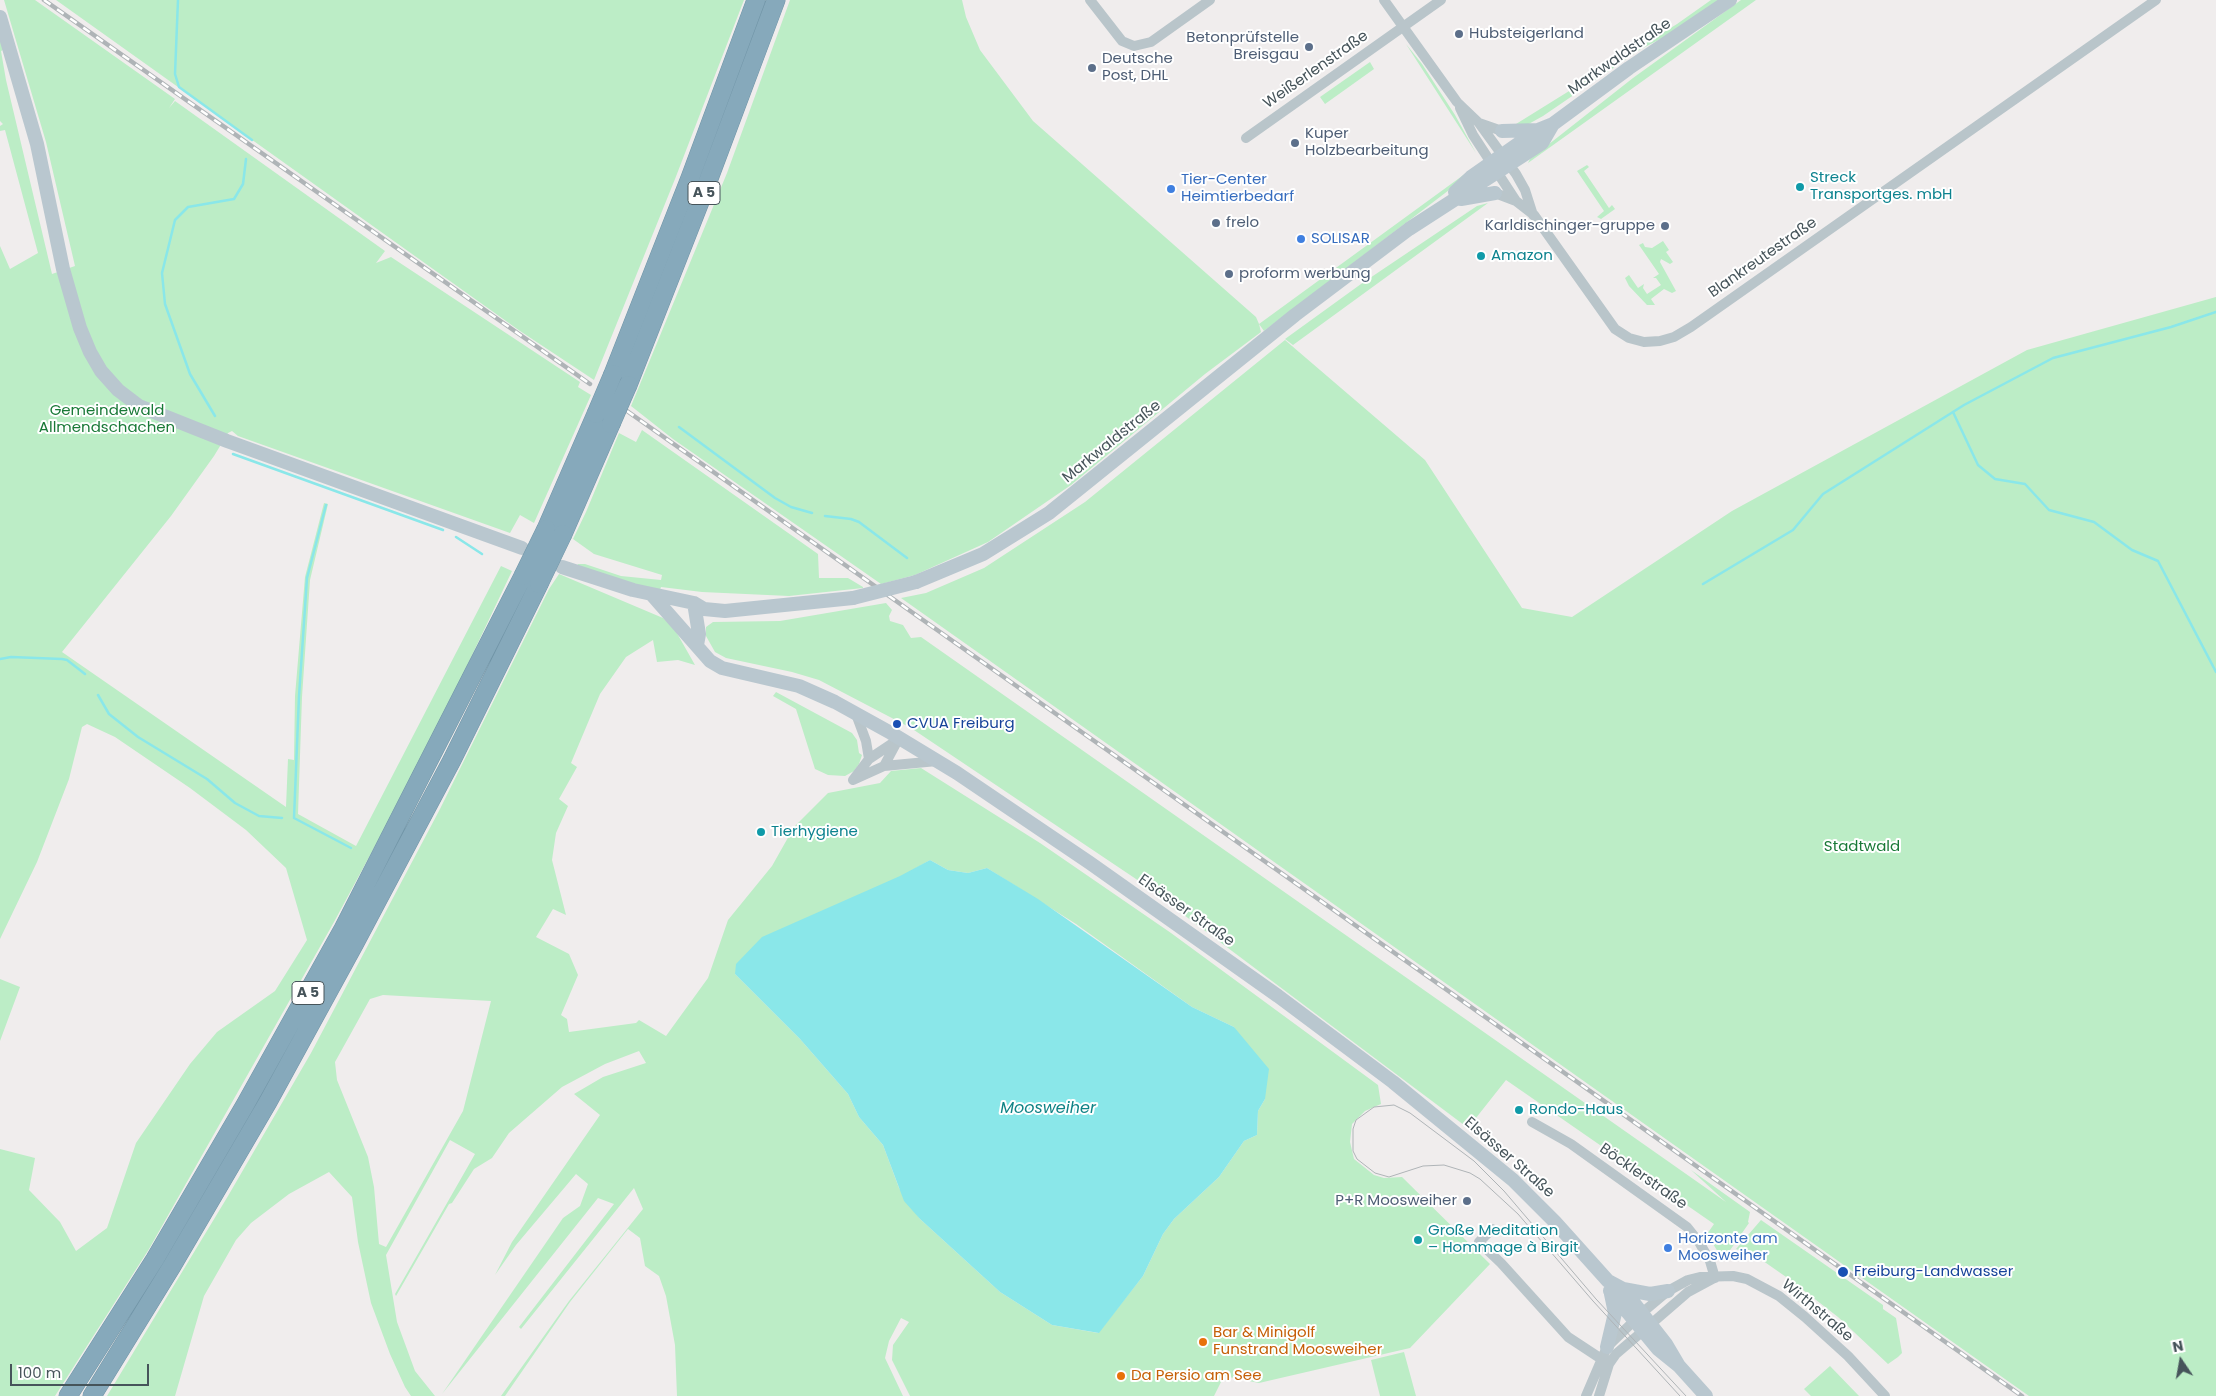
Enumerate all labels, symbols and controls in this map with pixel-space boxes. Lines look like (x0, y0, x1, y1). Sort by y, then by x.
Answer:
street label: Markwaldstraße (1565, 15, 1675, 99)
place label: Hubsteigerland (1469, 25, 1584, 43)
street label: Weißerlenstraße (1260, 27, 1372, 113)
marker: Hubsteigerland (1453, 28, 1465, 40)
place label: Betonprüfstelle Breisgau (1186, 29, 1299, 64)
marker: Betonprüfstelle Breisgau (1303, 41, 1315, 53)
place label: Deutsche Post, DHL (1102, 50, 1173, 85)
marker: Deutsche Post, DHL (1086, 62, 1098, 74)
place label: Kuper Holzbearbeitung (1305, 125, 1429, 160)
marker: Kuper Holzbearbeitung (1289, 137, 1301, 149)
place label: Streck Transportges. mbH (1810, 169, 1952, 204)
place label: Tier-Center Heimtierbedarf (1181, 171, 1294, 206)
marker: Streck Transportges. mbH (1794, 181, 1806, 193)
road number: A 5 (688, 182, 720, 204)
marker: Tier-Center Heimtierbedarf (1165, 183, 1177, 195)
place label: frelo (1226, 214, 1259, 232)
street label: Blankreutestraße (1705, 214, 1821, 302)
marker: frelo (1210, 217, 1222, 229)
place label: Karldischinger-gruppe (1485, 217, 1655, 235)
marker: Karldischinger-gruppe (1659, 220, 1671, 232)
place label: SOLISAR (1311, 230, 1370, 248)
marker: SOLISAR (1295, 233, 1307, 245)
place label: Amazon (1491, 247, 1553, 265)
marker: Amazon (1475, 250, 1487, 262)
place label: proform werbung (1239, 265, 1371, 283)
marker: proform werbung (1223, 268, 1235, 280)
street label: Markwaldstraße (1059, 397, 1165, 487)
park label: Gemeindewald Allmendschachen (39, 402, 175, 437)
place label: CVUA Freiburg (907, 715, 1015, 733)
marker: CVUA Freiburg (891, 718, 903, 730)
place label: Tierhygiene (771, 823, 858, 841)
marker: Tierhygiene (755, 826, 767, 838)
park label: Stadtwald (1824, 838, 1900, 856)
street label: Elsässer Straße (1134, 871, 1238, 951)
road number: A 5 (292, 981, 324, 1004)
water label: Moosweiher (1000, 1099, 1096, 1119)
place label: Rondo-Haus (1529, 1101, 1623, 1119)
marker: Rondo-Haus (1513, 1104, 1525, 1116)
street label: Elsässer Straße (1460, 1114, 1558, 1202)
street label: Böcklerstraße (1596, 1140, 1690, 1214)
place label: P+R Moosweiher (1335, 1192, 1457, 1210)
marker: P+R Moosweiher (1461, 1195, 1473, 1207)
place label: Große Meditation – Hommage à Birgit (1428, 1222, 1579, 1257)
place label: Horizonte am Moosweiher (1678, 1230, 1778, 1265)
marker: Große Meditation – Hommage à Birgit (1412, 1234, 1424, 1246)
marker: Horizonte am Moosweiher (1662, 1242, 1674, 1254)
place label: Freiburg-Landwasser (1854, 1263, 2013, 1281)
marker: Freiburg-Landwasser (1836, 1265, 1850, 1279)
street label: Wirthstraße (1778, 1276, 1856, 1346)
place label: Bar & Minigolf Funstrand Moosweiher (1213, 1324, 1382, 1359)
text: N (2171, 1335, 2185, 1357)
marker: Bar & Minigolf Funstrand Moosweiher (1197, 1336, 1209, 1348)
north arrow (2156, 1336, 2206, 1386)
scale bar (12, 1354, 151, 1386)
text: 100 m (18, 1362, 61, 1383)
place label: Da Persio am See (1131, 1367, 1261, 1385)
marker: Da Persio am See (1115, 1370, 1127, 1382)

